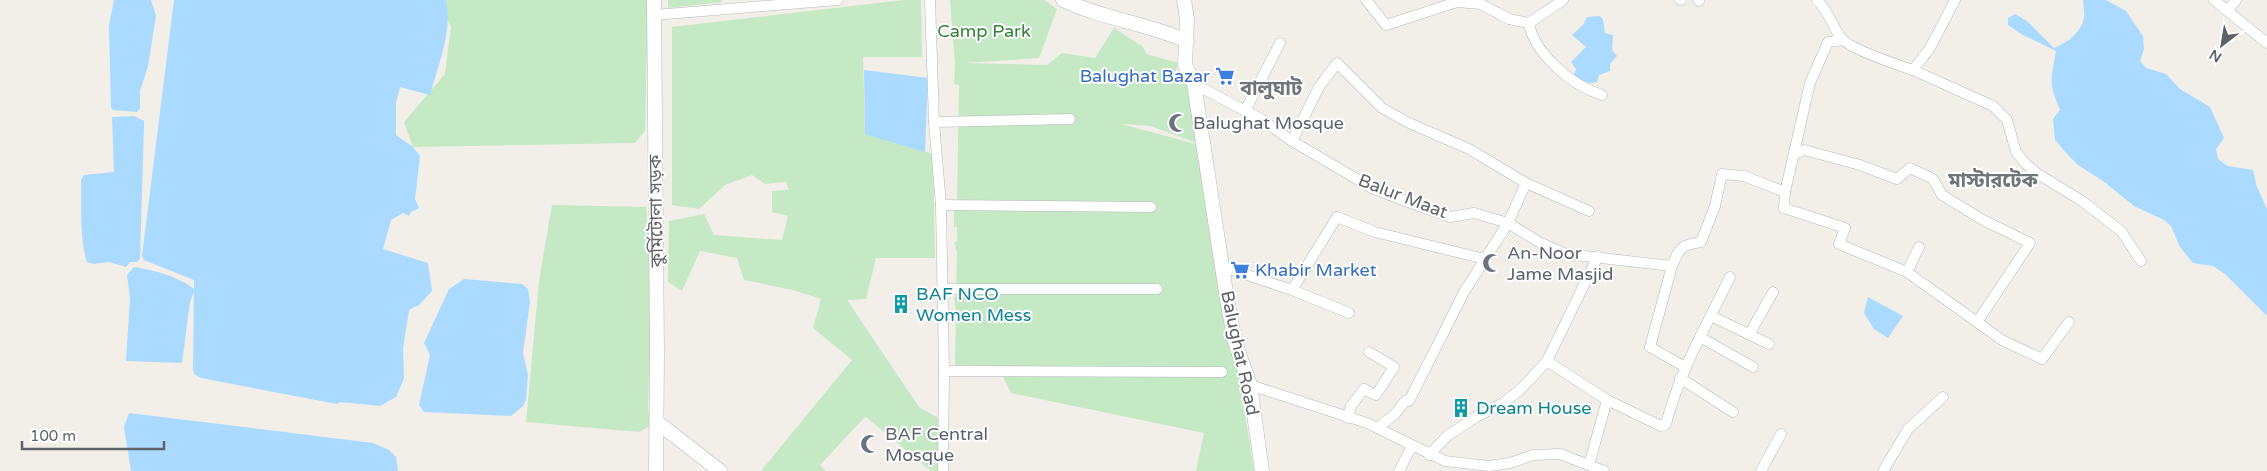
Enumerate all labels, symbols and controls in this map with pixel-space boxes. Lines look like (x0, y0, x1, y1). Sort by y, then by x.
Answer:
park label: Camp Park (937, 20, 1031, 42)
north arrow (2197, 20, 2247, 70)
text: N (2206, 46, 2225, 66)
place label: Balughat Bazar (1080, 65, 1210, 87)
supermarket icon: Balughat Bazar (1214, 65, 1236, 87)
district label: বালুঘাট (1239, 76, 1303, 101)
mosque icon: Balughat Mosque (1167, 112, 1189, 134)
place label: Balughat Mosque (1193, 112, 1344, 134)
street label: কুর্মিটোলা সড়ক (644, 154, 668, 269)
district label: মাস্টারটেক (1947, 168, 2039, 193)
street label: Balur Maat (1355, 169, 1451, 223)
place label: An-Noor Jame Masjid (1507, 242, 1613, 285)
mosque icon: An-Noor Jame Masjid (1481, 252, 1503, 274)
supermarket icon: Khabir Market (1229, 259, 1251, 281)
place label: Khabir Market (1255, 259, 1377, 281)
place label: BAF NCO Women Mess (916, 283, 1031, 326)
street label: Balughat Road (1216, 289, 1264, 417)
building icon: BAF NCO Women Mess (890, 293, 912, 315)
building icon: Dream House (1450, 397, 1472, 419)
place label: Dream House (1476, 397, 1592, 419)
scale bar (22, 418, 165, 450)
place label: BAF Central Mosque (885, 423, 988, 466)
text: 100 m (30, 427, 76, 445)
mosque icon: BAF Central Mosque (859, 433, 881, 455)

